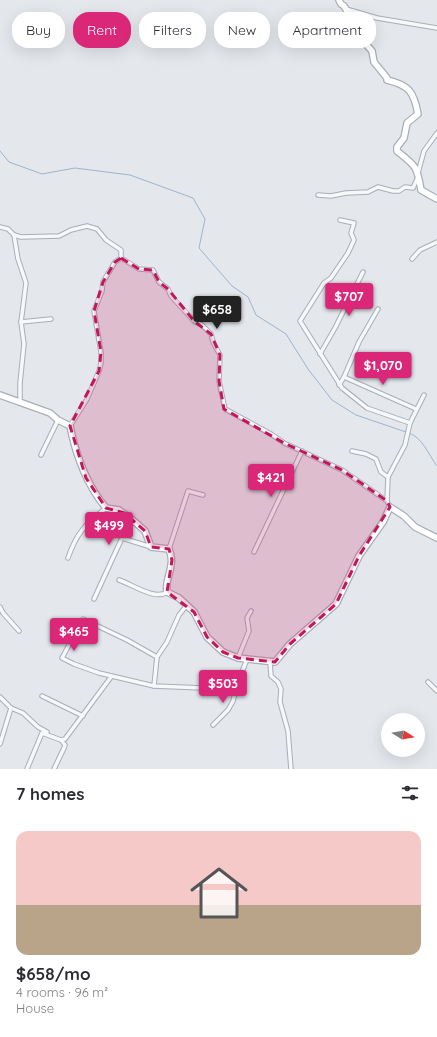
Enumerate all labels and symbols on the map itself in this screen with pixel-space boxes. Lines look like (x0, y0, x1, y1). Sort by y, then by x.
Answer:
pin: $707 (325, 283, 373, 317)
pin: $658 (193, 296, 241, 330)
pin: $1,070 (350, 352, 416, 386)
pin: $421 (247, 464, 295, 498)
pin: $499 (85, 512, 133, 546)
pin: $465 (50, 618, 98, 652)
pin: $503 (199, 670, 247, 704)
north arrow (381, 713, 425, 757)

